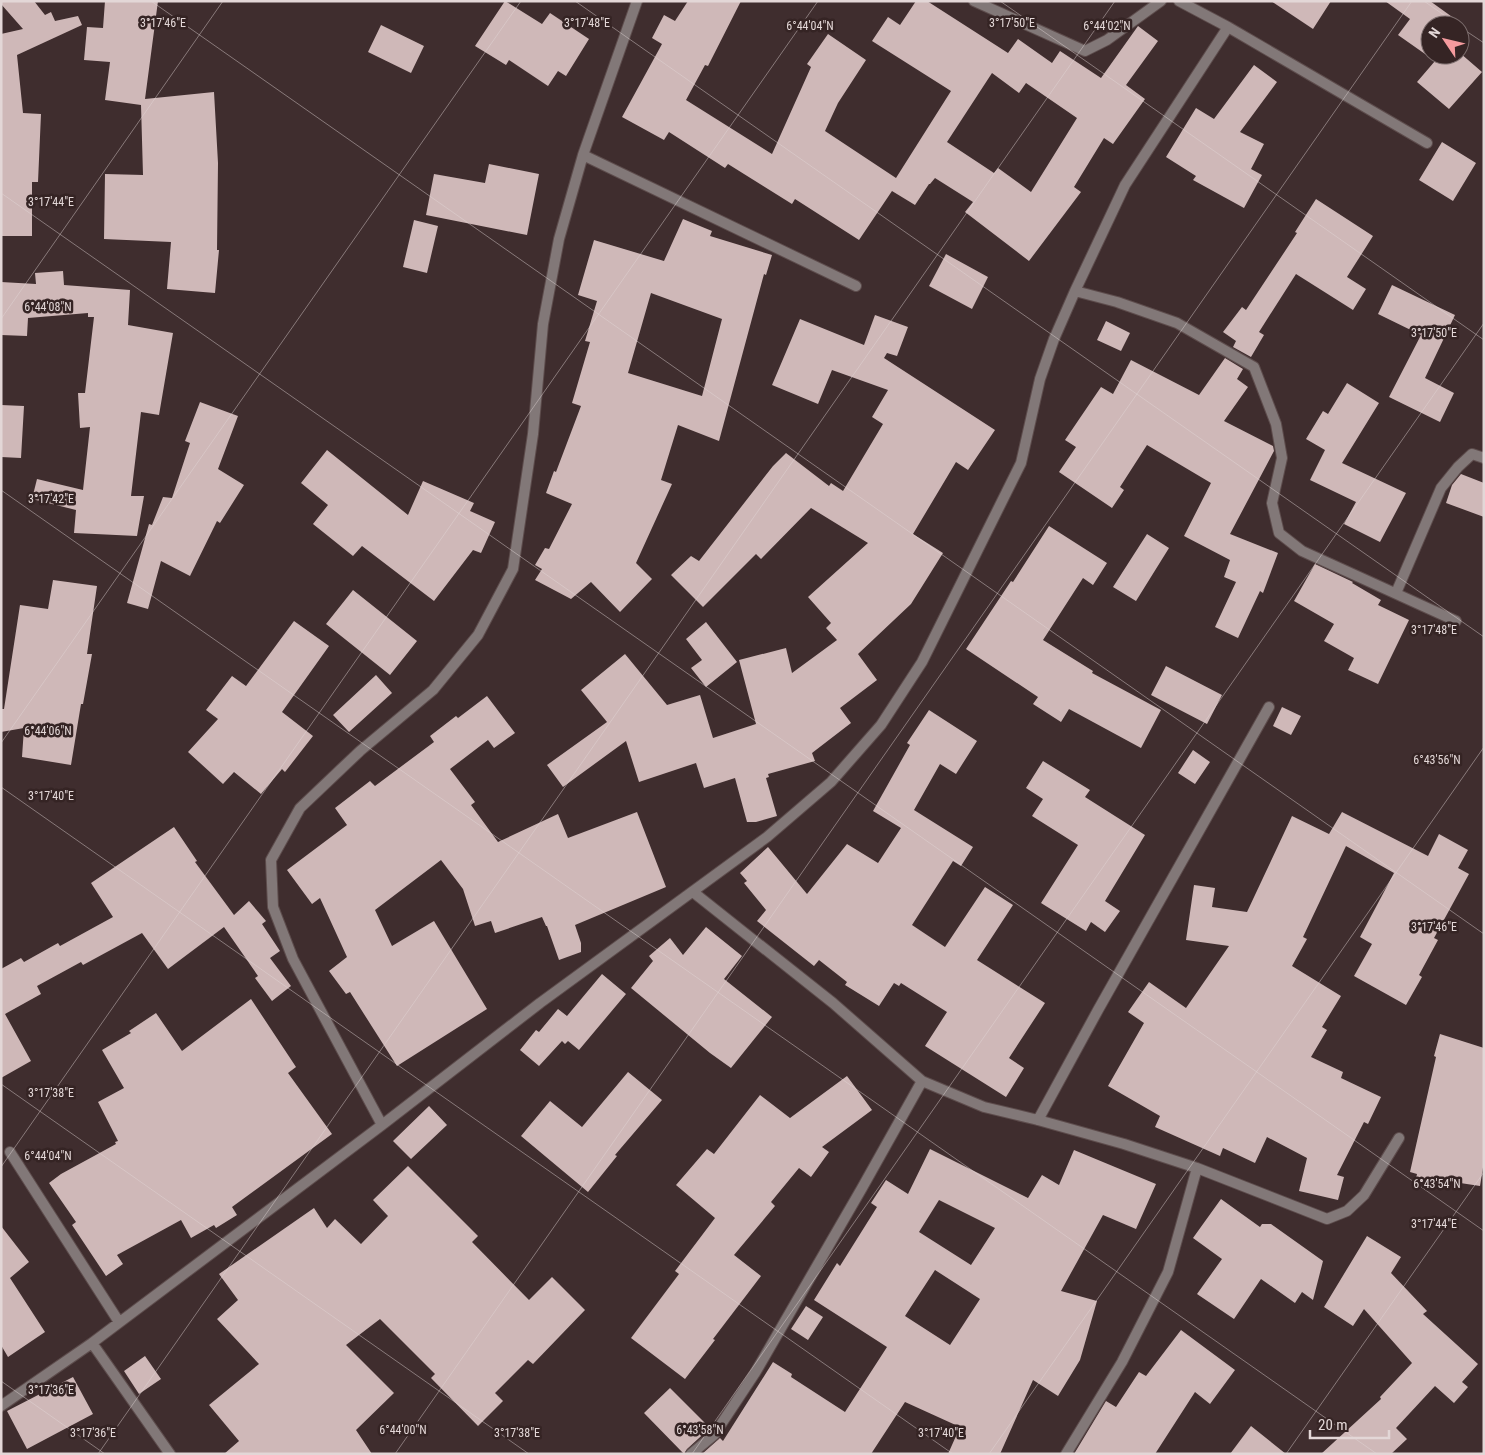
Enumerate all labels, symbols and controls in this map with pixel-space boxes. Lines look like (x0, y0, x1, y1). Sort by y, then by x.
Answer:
north arrow (1420, 15, 1470, 65)
text: 3°17'46"E (140, 16, 186, 30)
text: 3°17'48"E (564, 16, 610, 30)
text: 3°17'50"E (989, 16, 1035, 30)
text: 6°44'04"N (786, 19, 834, 33)
text: 6°44'02"N (1083, 19, 1131, 33)
text: N (1425, 24, 1443, 41)
text: 3°17'44"E (28, 195, 74, 209)
text: 6°44'08"N (24, 300, 72, 314)
text: 3°17'50"E (1411, 326, 1457, 340)
text: 3°17'42"E (28, 492, 74, 506)
text: 3°17'48"E (1411, 623, 1457, 637)
text: 6°44'06"N (24, 724, 72, 738)
text: 6°43'56"N (1413, 753, 1461, 767)
text: 3°17'40"E (28, 789, 74, 803)
text: 3°17'46"E (1411, 920, 1457, 934)
text: 3°17'38"E (28, 1086, 74, 1100)
text: 6°44'04"N (24, 1149, 72, 1163)
text: 6°43'54"N (1413, 1177, 1461, 1191)
text: 3°17'44"E (1411, 1217, 1457, 1231)
text: 3°17'36"E (28, 1383, 74, 1397)
scale bar (1310, 1408, 1389, 1440)
text: 20 m (1318, 1416, 1348, 1434)
text: 6°44'00"N (379, 1423, 427, 1437)
text: 6°43'58"N (676, 1423, 724, 1437)
text: 3°17'36"E (70, 1426, 116, 1440)
text: 3°17'38"E (494, 1426, 540, 1440)
text: 3°17'40"E (918, 1426, 964, 1440)

